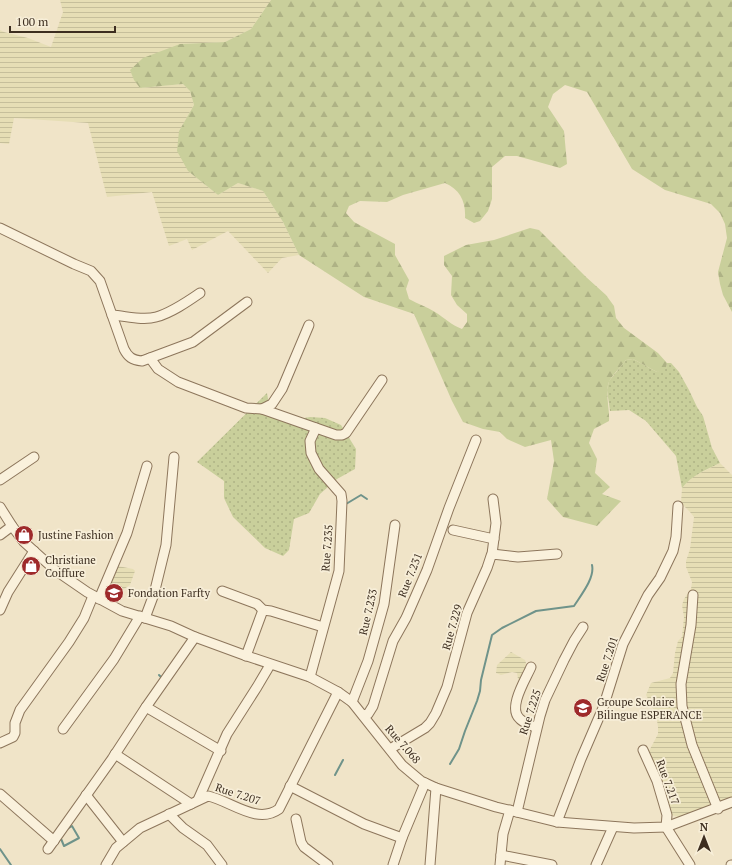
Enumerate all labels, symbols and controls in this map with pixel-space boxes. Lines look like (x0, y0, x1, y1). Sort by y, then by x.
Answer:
scale bar (10, 8, 115, 34)
text: 100 m (16, 14, 49, 29)
shop icon: Justine Fashion (13, 524, 35, 546)
street label: Rue 7.235 (318, 524, 336, 572)
place label: Justine Fashion (38, 528, 114, 542)
street label: Rue 7.231 (395, 551, 425, 599)
place label: Christiane Coiffure (45, 553, 96, 580)
shop icon: Christiane Coiffure (20, 555, 42, 577)
school or university icon: Fondation Farfty (103, 582, 125, 604)
place label: Fondation Farfty (128, 586, 210, 600)
street label: Rue 7.233 (356, 587, 380, 636)
street label: Rue 7.229 (439, 602, 465, 651)
street label: Rue 7.201 (593, 635, 621, 683)
street label: Rue 7.225 (516, 687, 544, 736)
place label: Groupe Scolaire Bilingue ESPERANCE (597, 695, 702, 722)
school or university icon: Groupe Scolaire Bilingue ESPERANCE (572, 697, 594, 719)
street label: Rue 7.068 (382, 722, 424, 766)
street label: Rue 7.217 (653, 758, 683, 807)
street label: Rue 7.207 (214, 780, 263, 808)
north arrow (684, 817, 724, 857)
text: N (700, 820, 709, 834)

